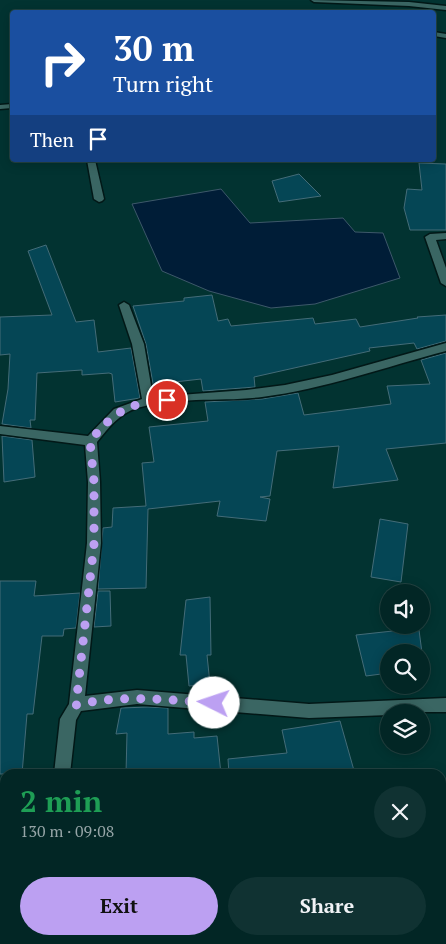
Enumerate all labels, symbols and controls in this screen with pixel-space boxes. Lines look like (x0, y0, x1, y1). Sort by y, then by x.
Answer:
text: 30 m (113, 25, 194, 71)
icon: right (30, 30, 95, 95)
text: Turn right (113, 69, 213, 98)
icon: arrive (84, 125, 112, 153)
text: Then (30, 127, 74, 152)
pin (146, 379, 188, 421)
icon: arrive (153, 386, 181, 414)
map controls (380, 584, 430, 754)
button: sound (380, 584, 430, 634)
button: search (380, 644, 430, 694)
position arrow (187, 676, 239, 728)
button: layers (380, 704, 430, 754)
text: 2 min (20, 781, 102, 821)
button: close (374, 786, 426, 838)
text: 130 m · 09:08 (20, 820, 114, 842)
button: Exit (20, 877, 218, 935)
button: Share (228, 877, 426, 935)

